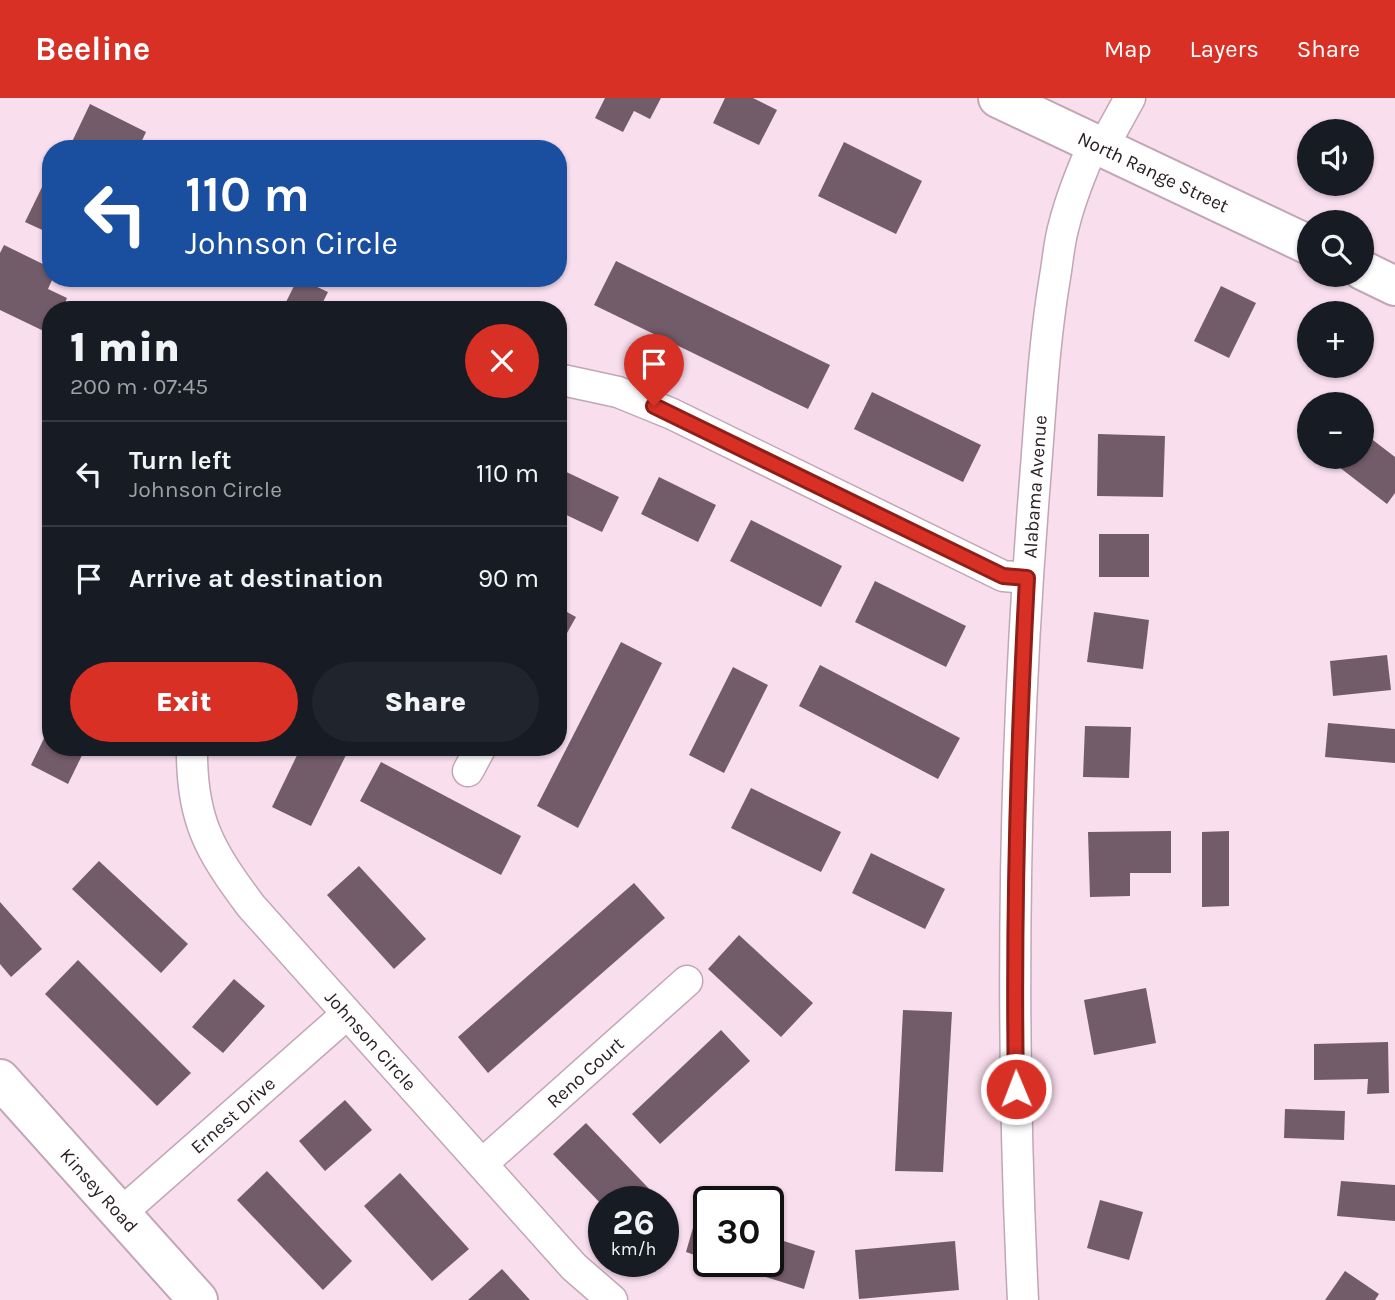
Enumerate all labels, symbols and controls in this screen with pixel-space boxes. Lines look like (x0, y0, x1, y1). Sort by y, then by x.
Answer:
text: Beeline (35, 30, 150, 68)
text: Map (1104, 35, 1152, 63)
text: Layers (1190, 35, 1259, 63)
text: Share (1297, 35, 1360, 63)
map controls (1297, 119, 1374, 469)
button: sound (1297, 119, 1374, 196)
street label: North Range Street (1074, 127, 1232, 217)
text: 110 m (185, 166, 310, 223)
icon: left (70, 168, 161, 259)
button: search (1297, 210, 1374, 287)
text: Johnson Circle (185, 225, 398, 262)
button: + (1297, 301, 1374, 378)
text: 1 min (70, 322, 180, 372)
button: close (465, 324, 539, 398)
pin (624, 334, 684, 406)
icon: arrive (635, 345, 673, 383)
text: 200 m · 07:45 (70, 373, 208, 400)
button: − (1297, 392, 1374, 469)
street label: Alabama Avenue (1019, 414, 1052, 559)
text: Turn left (129, 445, 231, 476)
icon: left (70, 455, 108, 493)
text: 110 m (476, 458, 539, 489)
text: Johnson Circle (129, 476, 282, 503)
icon: arrive (70, 560, 108, 598)
text: Arrive at destination (129, 563, 383, 594)
text: 90 m (478, 563, 539, 594)
button: Exit (70, 662, 298, 742)
button: Share (312, 662, 539, 742)
street label: Johnson Circle (320, 986, 421, 1095)
street label: Reno Court (543, 1033, 629, 1113)
position arrow (979, 1052, 1053, 1126)
street label: Ernest Drive (187, 1073, 280, 1159)
street label: Kinsey Road (55, 1144, 142, 1237)
speed limit sign: 30 (693, 1186, 784, 1277)
text: 26 (612, 1202, 655, 1243)
text: km/h (611, 1238, 656, 1260)

